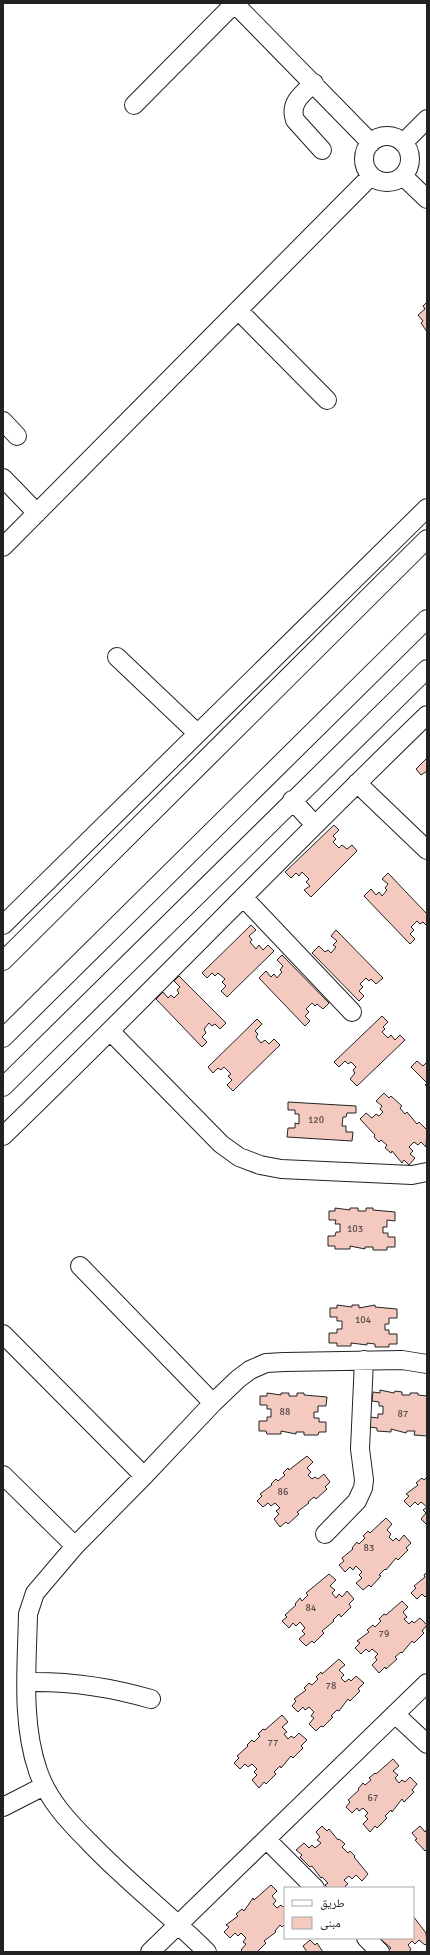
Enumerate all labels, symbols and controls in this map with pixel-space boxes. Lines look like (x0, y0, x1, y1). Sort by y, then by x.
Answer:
house number: 120 (308, 1114, 324, 1126)
house number: 103 (347, 1223, 363, 1235)
house number: 104 (355, 1314, 372, 1326)
house number: 88 (280, 1406, 290, 1418)
house number: 87 (398, 1408, 408, 1420)
house number: 86 (278, 1486, 288, 1498)
house number: 83 (364, 1542, 374, 1554)
house number: 84 (306, 1602, 317, 1614)
house number: 79 (379, 1628, 389, 1640)
house number: 78 (326, 1680, 336, 1692)
house number: 77 (268, 1737, 278, 1749)
house number: 67 (368, 1792, 378, 1804)
legend (284, 1887, 414, 1939)
text: طريق (320, 1896, 345, 1911)
text: مبنى (320, 1916, 341, 1931)

